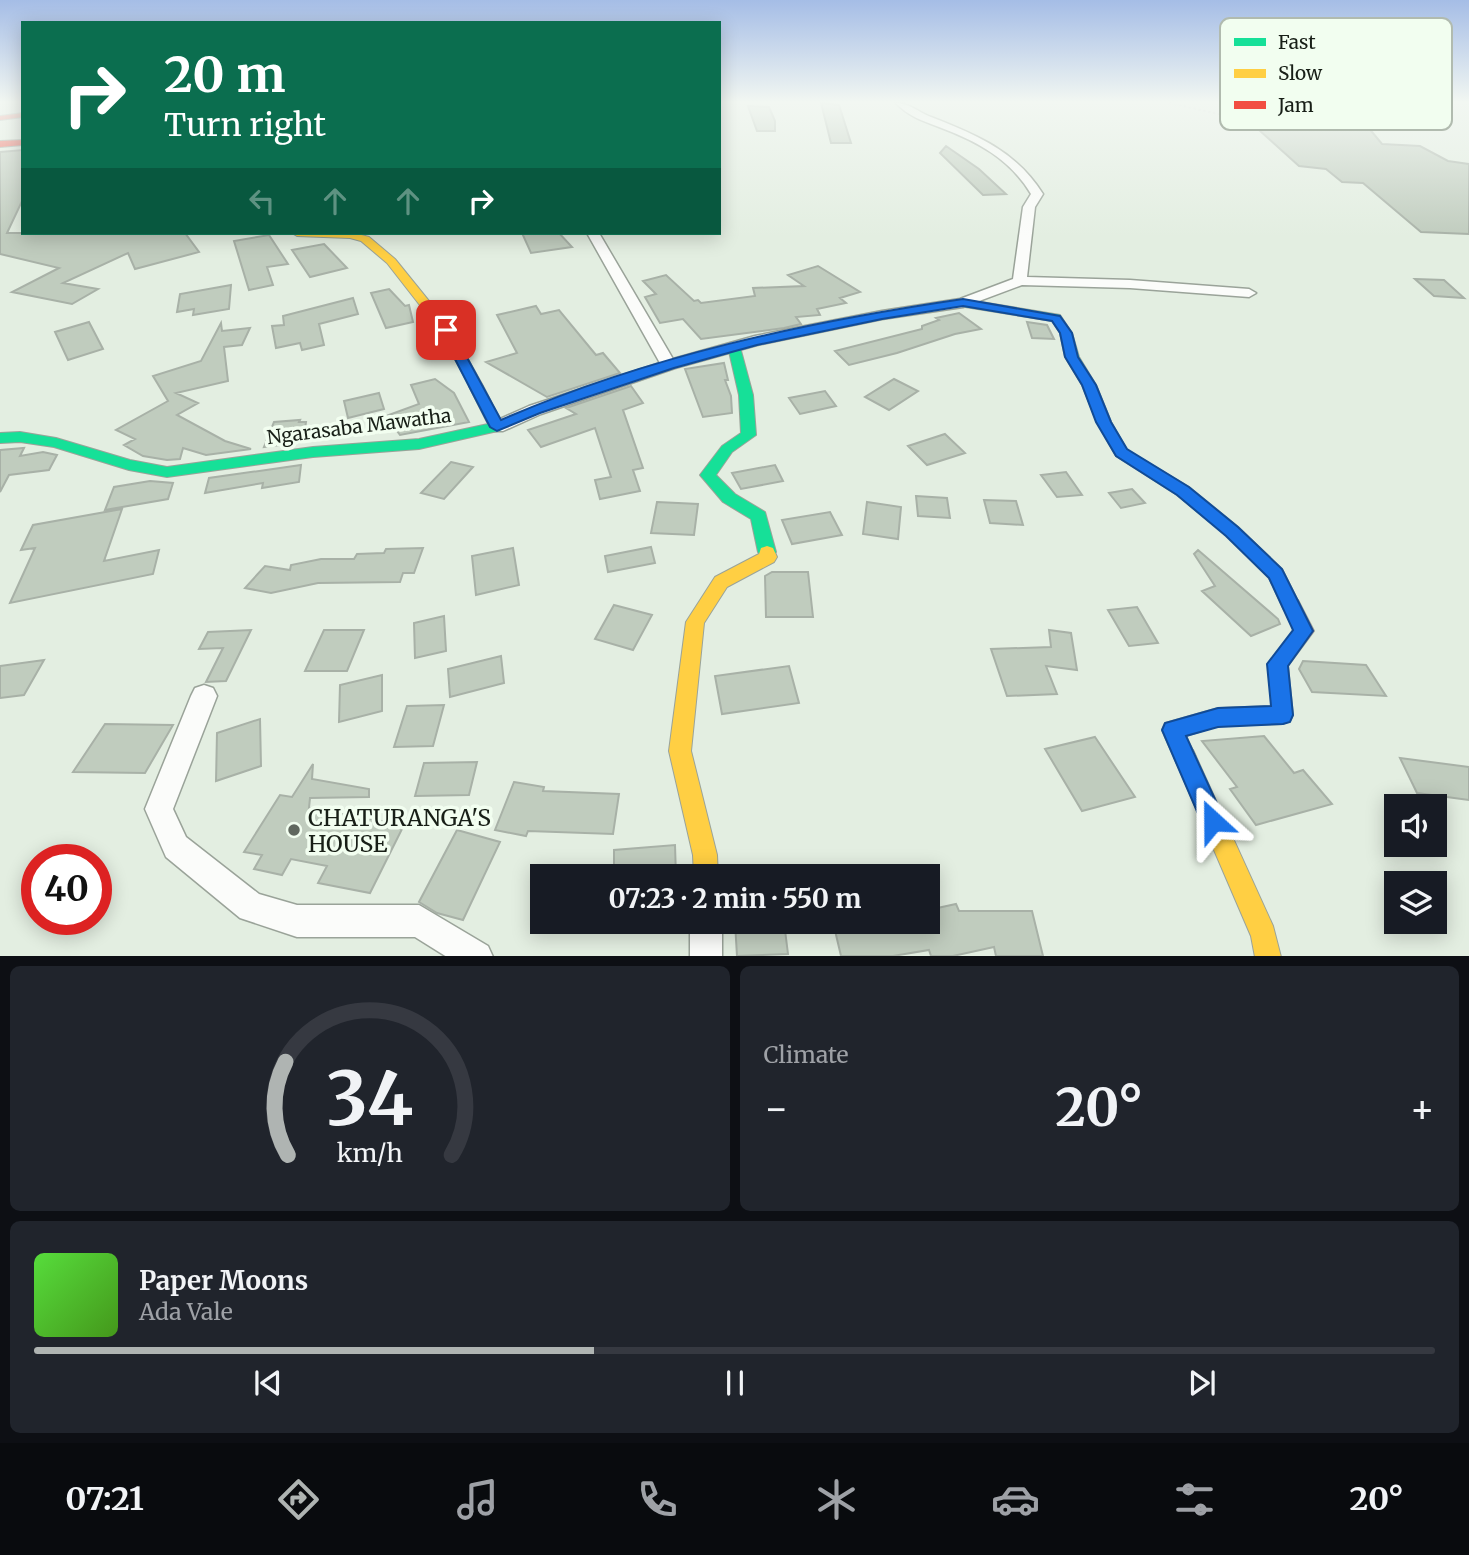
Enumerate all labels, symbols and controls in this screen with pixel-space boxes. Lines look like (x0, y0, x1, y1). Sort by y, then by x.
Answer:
legend (1220, 18, 1452, 130)
text: Fast (1278, 30, 1316, 54)
text: 20 m (164, 44, 285, 105)
icon: right (49, 49, 140, 140)
text: Slow (1278, 61, 1323, 85)
text: Jam (1277, 93, 1314, 117)
text: Turn right (164, 105, 326, 145)
icon: left (243, 182, 281, 220)
icon: ahead (316, 182, 354, 220)
icon: ahead (389, 182, 427, 220)
icon: right (462, 182, 500, 220)
pin (416, 300, 476, 360)
icon: arrive (427, 311, 465, 349)
street label: Ngarasaba Mawatha (265, 403, 453, 449)
position arrow (1176, 784, 1250, 858)
map controls (1384, 794, 1447, 934)
button: sound (1384, 794, 1447, 857)
place label: CHATURANGA'S HOUSE (308, 803, 491, 858)
marker: CHATURANGA'S HOUSE (286, 822, 302, 838)
speed limit sign: 40 (21, 844, 112, 935)
button: layers (1384, 871, 1447, 934)
text: 07:23 · 2 min · 550 m (609, 882, 861, 915)
text: Climate (764, 1040, 849, 1069)
text: 34 (326, 1053, 413, 1145)
text: 20° (1055, 1075, 1143, 1140)
text: − (764, 1085, 789, 1132)
text: + (1410, 1085, 1435, 1132)
text: km/h (337, 1136, 403, 1168)
text: Paper Moons (139, 1264, 308, 1297)
text: Ada Vale (139, 1297, 233, 1326)
icon: previous (249, 1364, 287, 1402)
icon: pause (716, 1364, 754, 1402)
icon: next (1183, 1364, 1221, 1402)
icon: directions (274, 1475, 323, 1524)
icon: music (453, 1475, 502, 1524)
icon: phone (633, 1475, 682, 1524)
icon: climate (812, 1475, 861, 1524)
icon: car (991, 1475, 1040, 1524)
icon: filters (1170, 1475, 1219, 1524)
text: 07:21 (65, 1479, 144, 1519)
text: 20° (1350, 1479, 1404, 1519)

